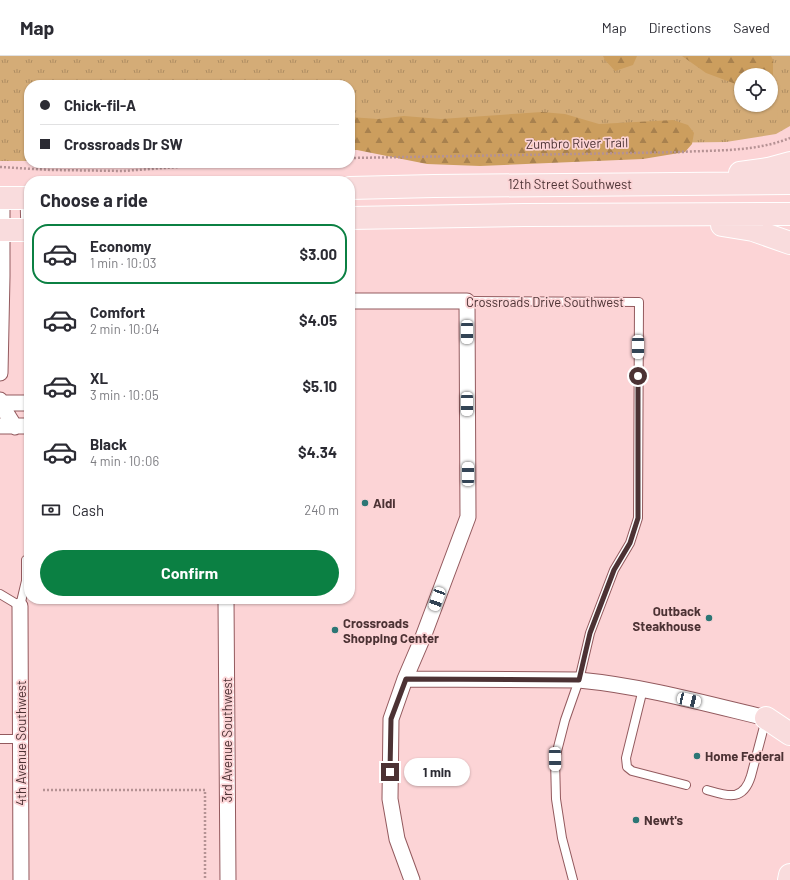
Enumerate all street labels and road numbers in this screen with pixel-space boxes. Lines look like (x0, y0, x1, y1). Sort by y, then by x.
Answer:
street label: Zumbro River Trail (526, 134, 628, 152)
street label: 12th Street Southwest (508, 176, 632, 192)
street label: Crossroads Drive Southwest (466, 294, 624, 310)
street label: 3rd Avenue Southwest (219, 677, 235, 803)
street label: 4th Avenue Southwest (13, 680, 29, 806)

